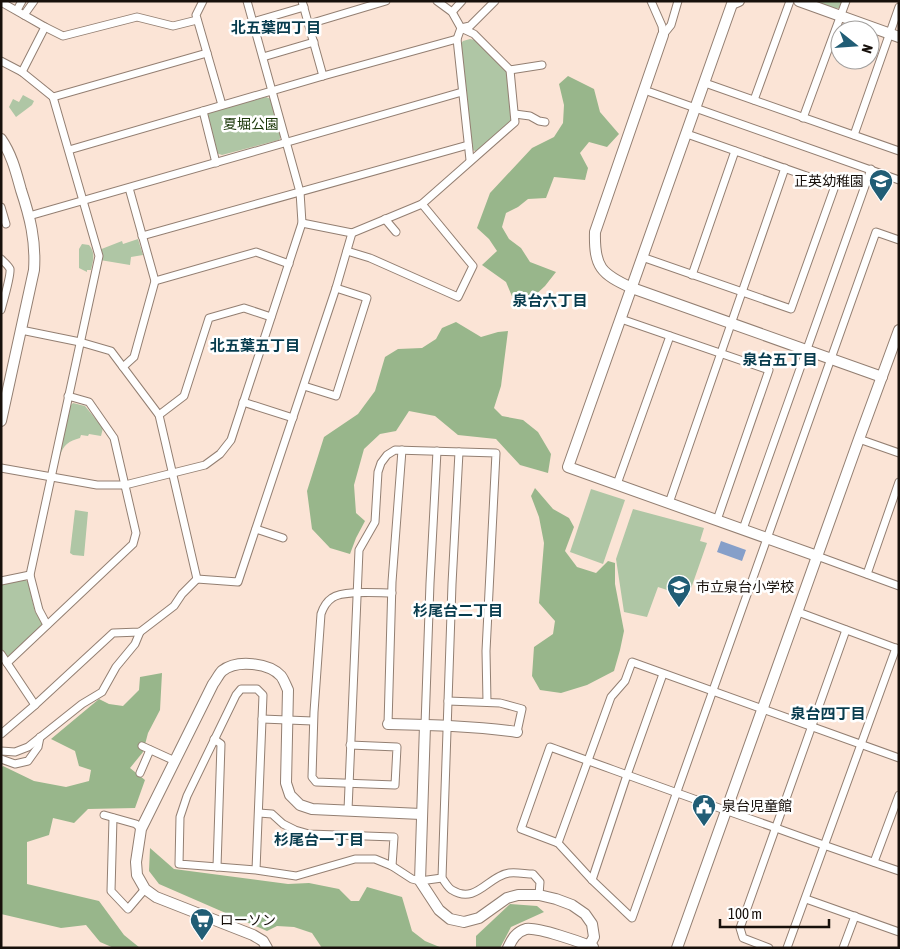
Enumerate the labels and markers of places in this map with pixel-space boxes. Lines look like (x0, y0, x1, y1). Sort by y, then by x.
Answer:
school or university icon: 正英幼稚園 (868, 168, 894, 202)
place label: 正英幼稚園 (794, 173, 864, 189)
school or university icon: 市立泉台小学校 (666, 574, 692, 608)
place label: 市立泉台小学校 (696, 579, 794, 595)
public building icon: 泉台児童館 (691, 793, 717, 827)
place label: 泉台児童館 (722, 798, 792, 814)
supermarket icon: ローソン (189, 907, 215, 941)
place label: ローソン (220, 912, 276, 928)

